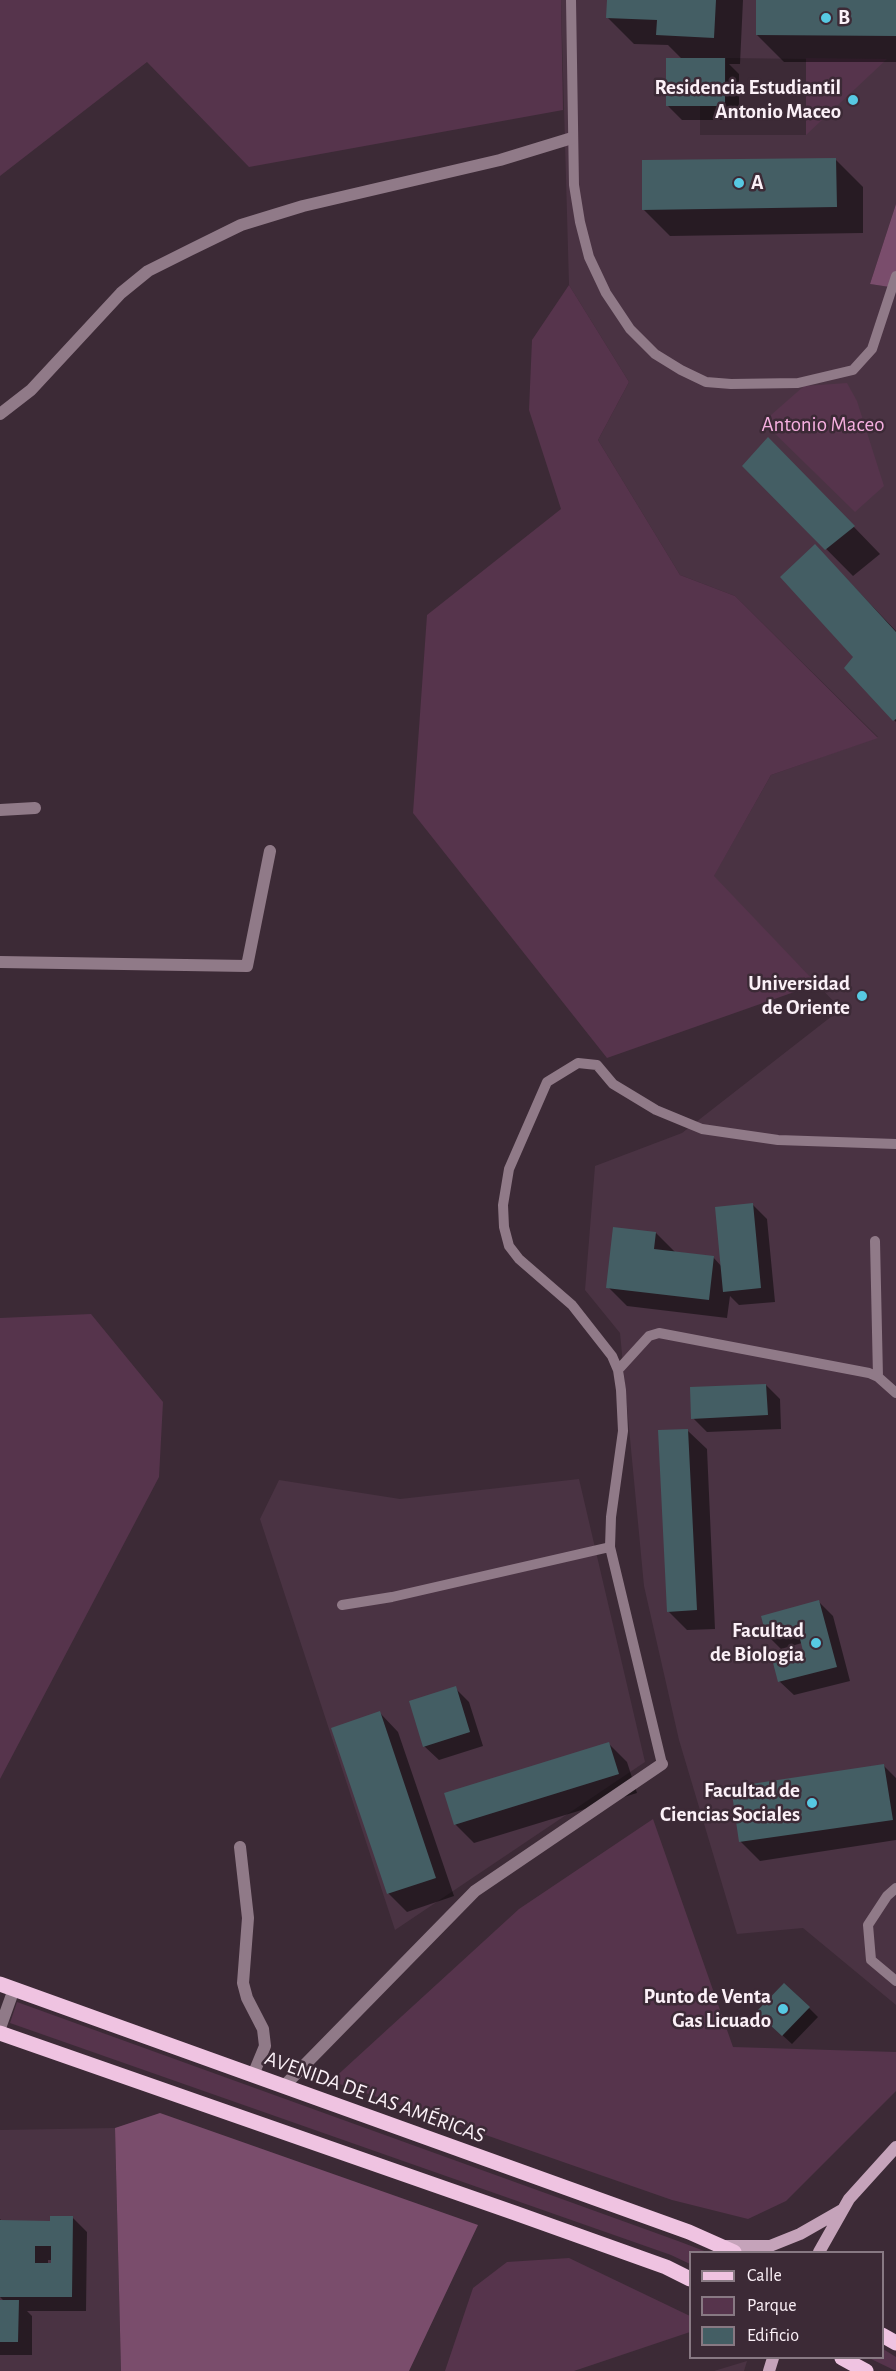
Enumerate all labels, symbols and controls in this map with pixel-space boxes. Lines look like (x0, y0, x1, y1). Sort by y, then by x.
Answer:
place label: B (838, 5, 850, 31)
marker: B (819, 11, 833, 25)
place label: Residencia Estudiantil Antonio Maceo (654, 75, 841, 125)
marker: Residencia Estudiantil Antonio Maceo (846, 93, 860, 107)
place label: A (751, 170, 764, 196)
marker: A (732, 176, 746, 190)
park label: Antonio Maceo (761, 412, 885, 438)
place label: Universidad de Oriente (748, 971, 850, 1021)
marker: Universidad de Oriente (855, 989, 869, 1003)
place label: Facultad de Biologia (710, 1618, 804, 1668)
marker: Facultad de Biologia (809, 1636, 823, 1650)
place label: Facultad de Ciencias Sociales (660, 1778, 800, 1828)
marker: Facultad de Ciencias Sociales (805, 1796, 819, 1810)
place label: Punto de Venta Gas Licuado (643, 1984, 771, 2034)
marker: Punto de Venta Gas Licuado (776, 2002, 790, 2016)
street label: AVENIDA DE LAS AMÉRICAS (261, 2045, 489, 2149)
legend (689, 2251, 884, 2359)
text: Calle (747, 2267, 782, 2285)
text: Parque (747, 2297, 796, 2315)
text: Edificio (747, 2327, 799, 2345)

